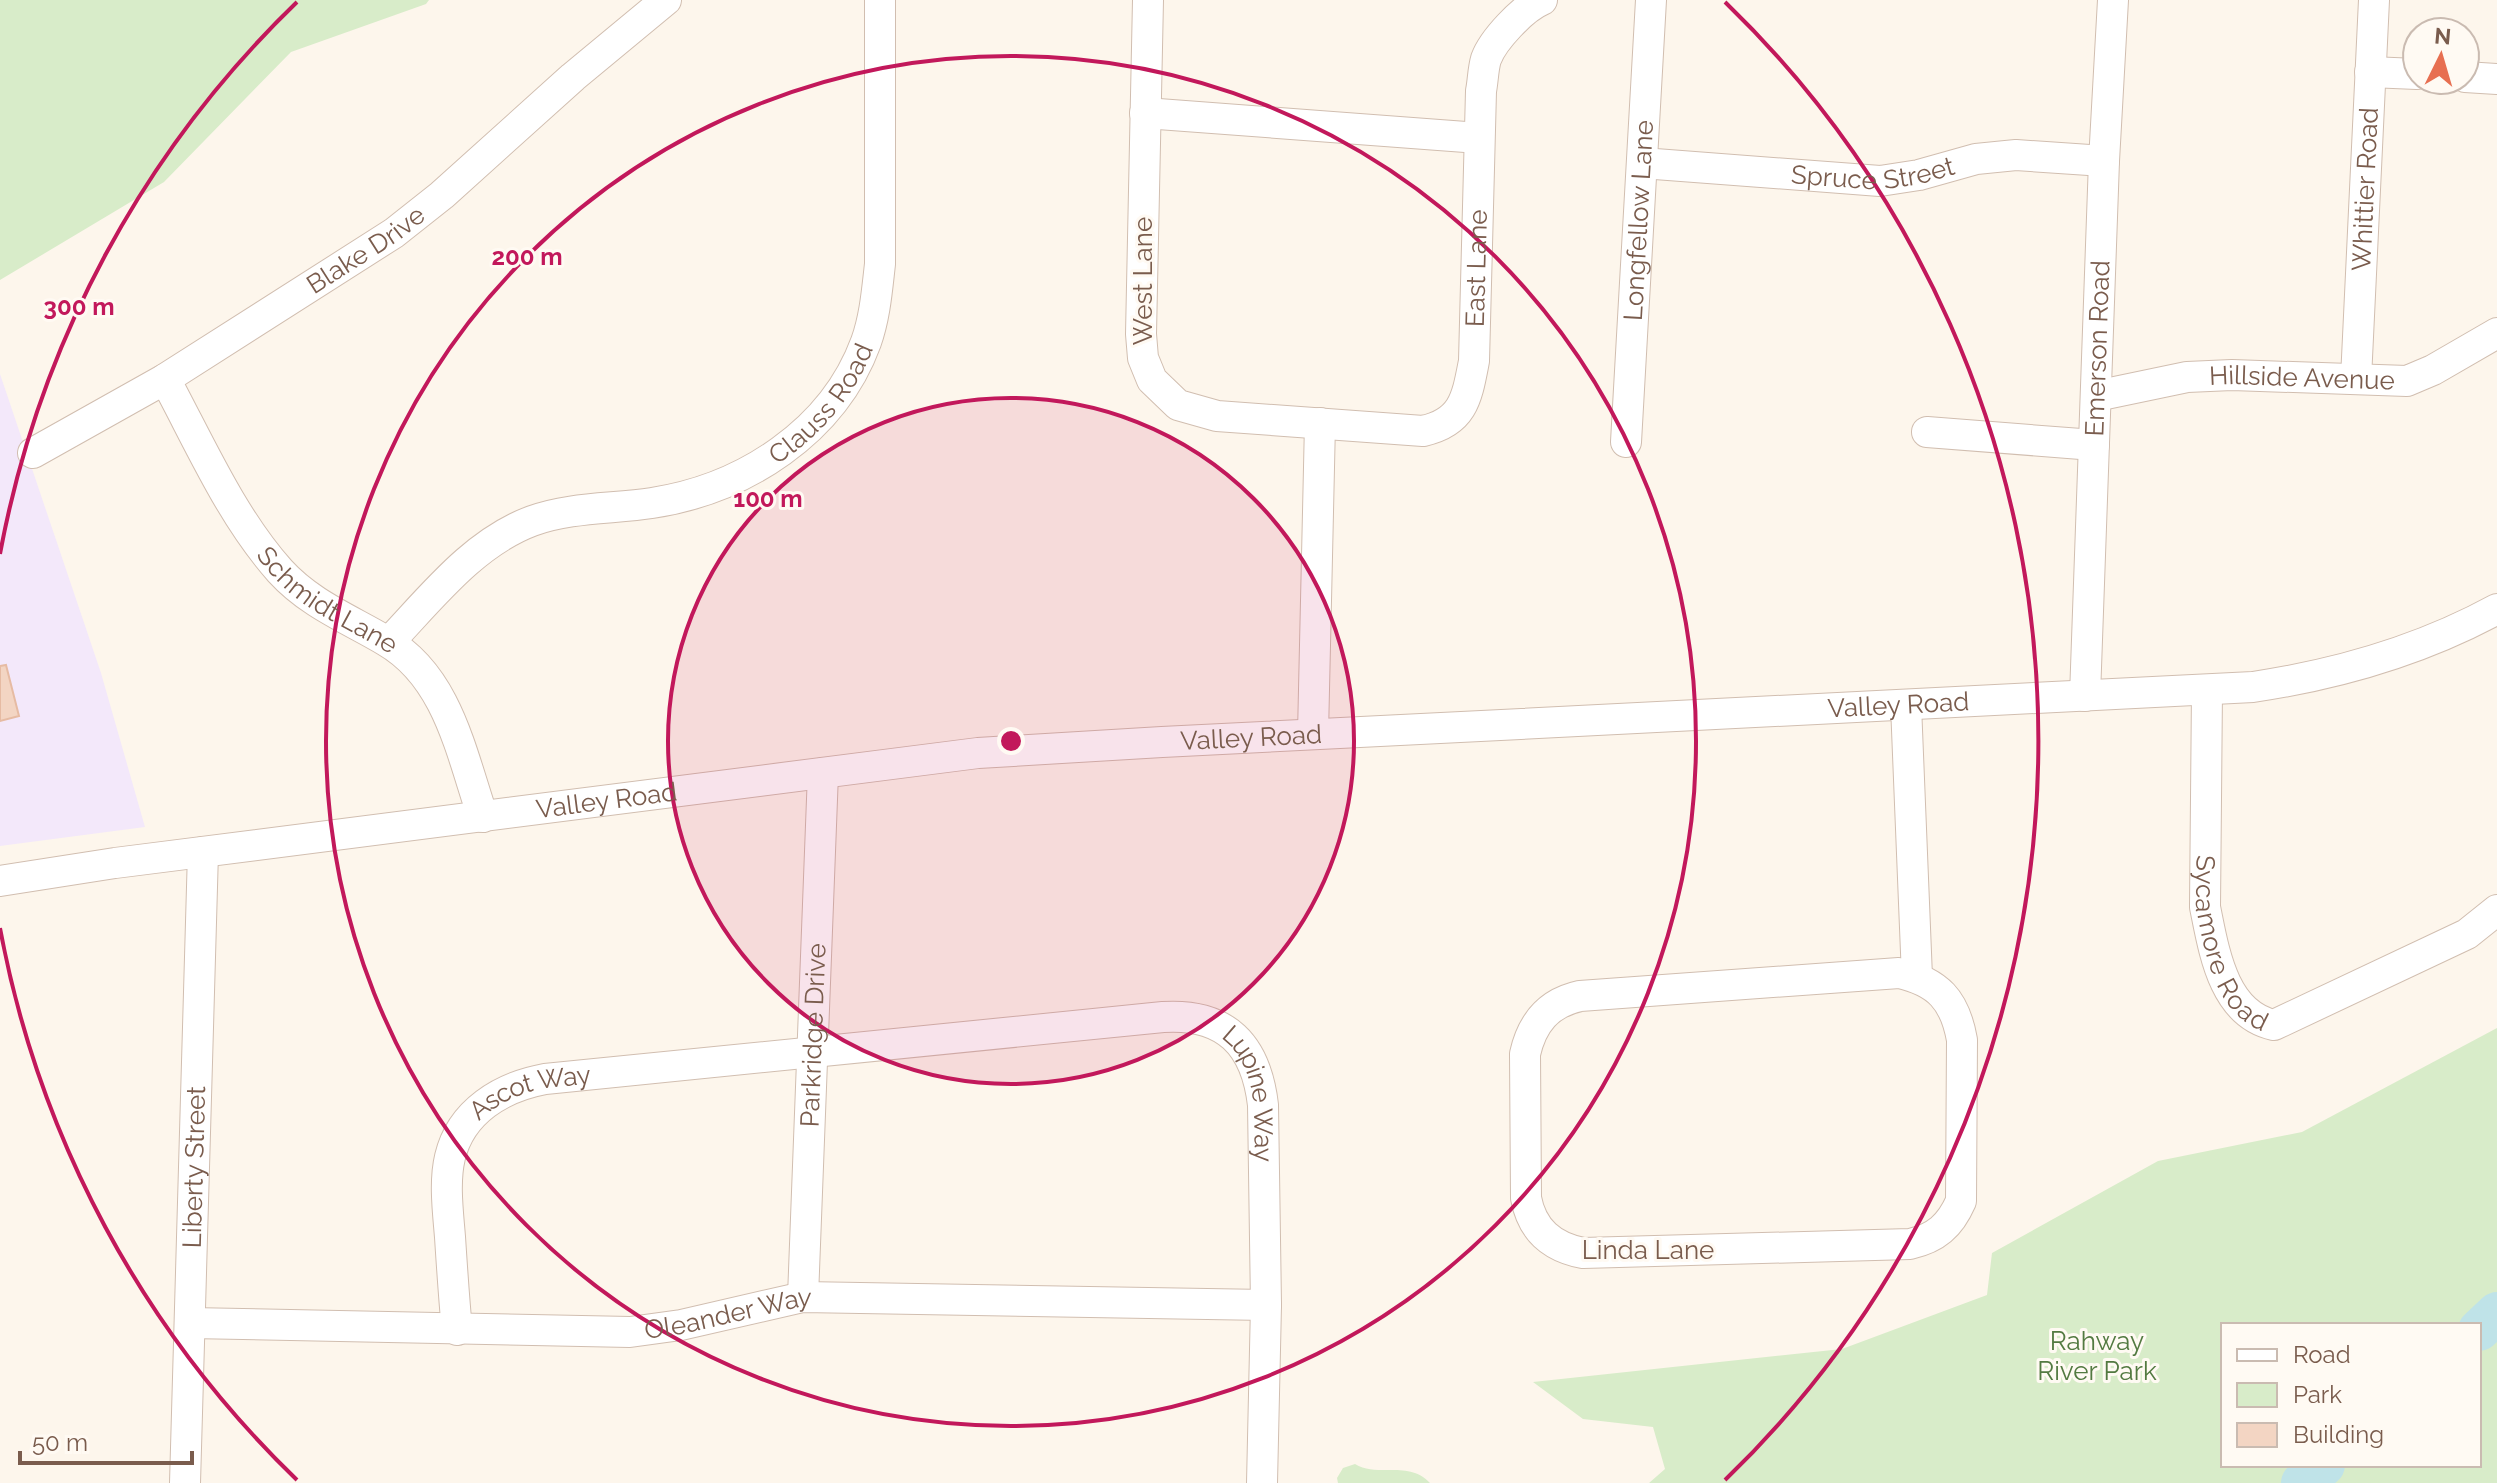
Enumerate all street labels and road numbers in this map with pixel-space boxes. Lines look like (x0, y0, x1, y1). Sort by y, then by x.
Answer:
street label: Whittier Road (2346, 107, 2384, 272)
street label: Longfellow Lane (1618, 119, 1659, 322)
street label: Spruce Street (1790, 151, 1958, 196)
street label: Blake Drive (301, 200, 431, 300)
street label: East Lane (1460, 209, 1493, 327)
street label: West Lane (1128, 217, 1158, 345)
street label: Emerson Road (2079, 260, 2115, 437)
street label: Clauss Road (763, 339, 879, 470)
street label: Hillside Avenue (2208, 360, 2395, 396)
street label: Schmidt Lane (251, 541, 403, 660)
street label: Valley Road (1827, 686, 1970, 723)
street label: Valley Road (1180, 719, 1323, 756)
street label: Valley Road (534, 776, 679, 824)
street label: Sycamore Road (2190, 855, 2273, 1037)
street label: Parkridge Drive (794, 943, 831, 1128)
street label: Lupine Way (1217, 1019, 1279, 1162)
street label: Ascot Way (463, 1059, 592, 1126)
street label: Liberty Street (177, 1085, 211, 1249)
street label: Linda Lane (1582, 1235, 1714, 1265)
street label: Oleander Way (642, 1282, 812, 1345)

